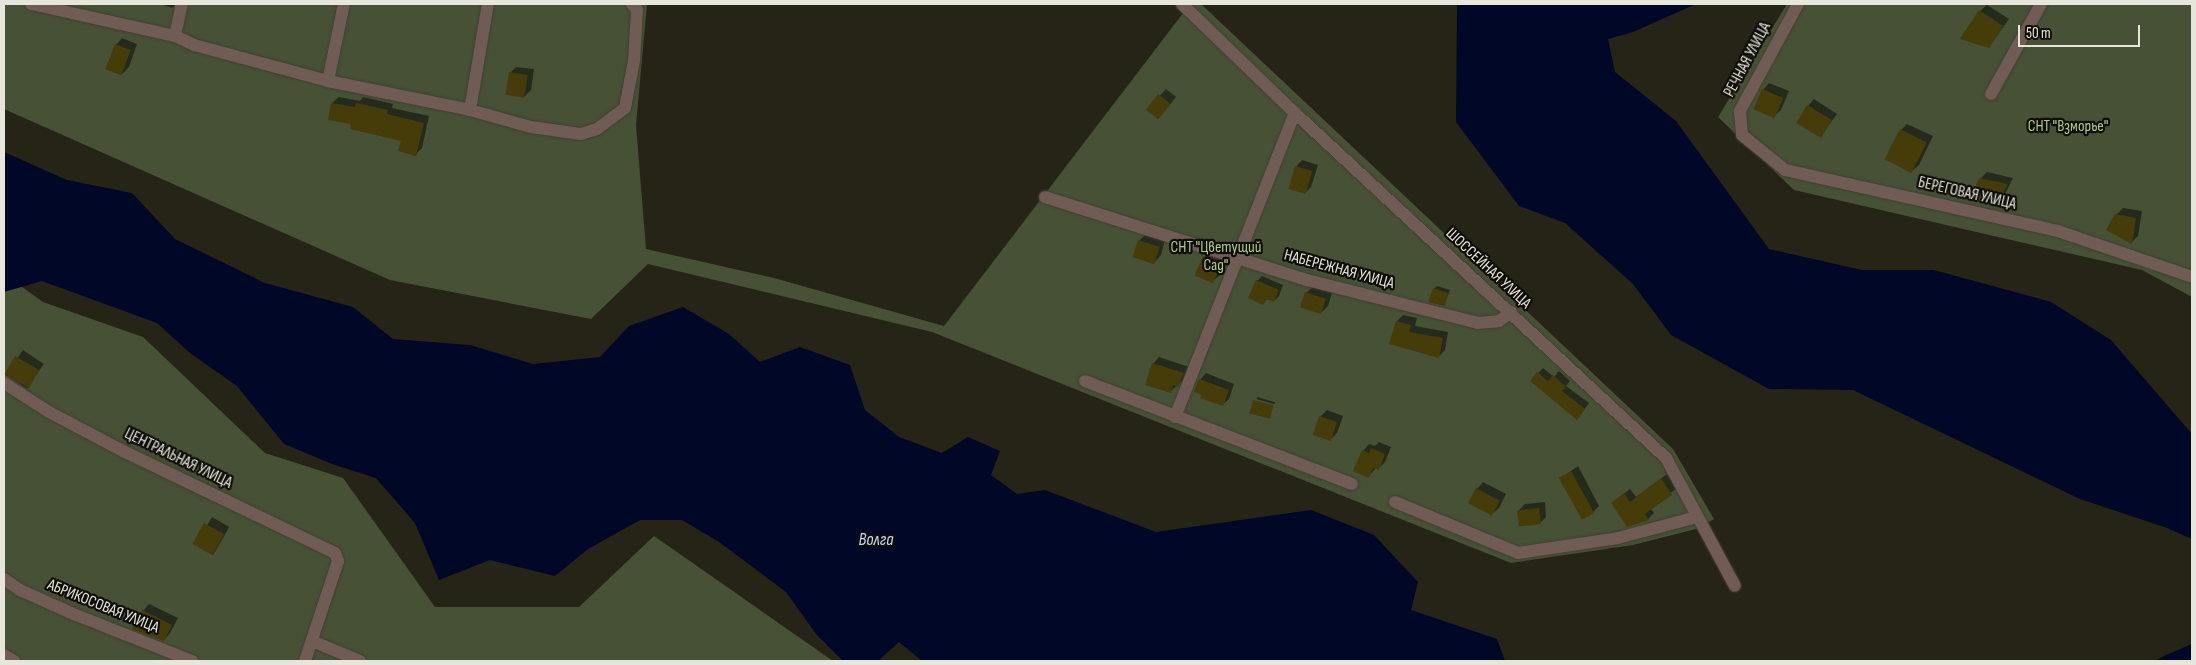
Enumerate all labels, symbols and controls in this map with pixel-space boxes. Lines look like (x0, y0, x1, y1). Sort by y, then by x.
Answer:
scale bar (2021, 15, 2144, 47)
street label: РЕЧНАЯ УЛИЦА (1720, 19, 1776, 101)
text: 50 m (2026, 24, 2051, 43)
park label: СНТ "Взморье" (2028, 117, 2108, 137)
street label: БЕРЕГОВАЯ УЛИЦА (1916, 173, 2018, 215)
street label: ШОССЕЙНАЯ УЛИЦА (1441, 225, 1535, 313)
park label: СНТ "Цветущий Сад" (1171, 238, 1261, 276)
street label: НАБЕРЕЖНАЯ УЛИЦА (1282, 246, 1396, 294)
street label: ЦЕНТРАЛЬНАЯ УЛИЦА (121, 425, 235, 493)
water label: Волга (858, 529, 894, 551)
street label: АБРИКОСОВАЯ УЛИЦА (44, 576, 162, 638)

